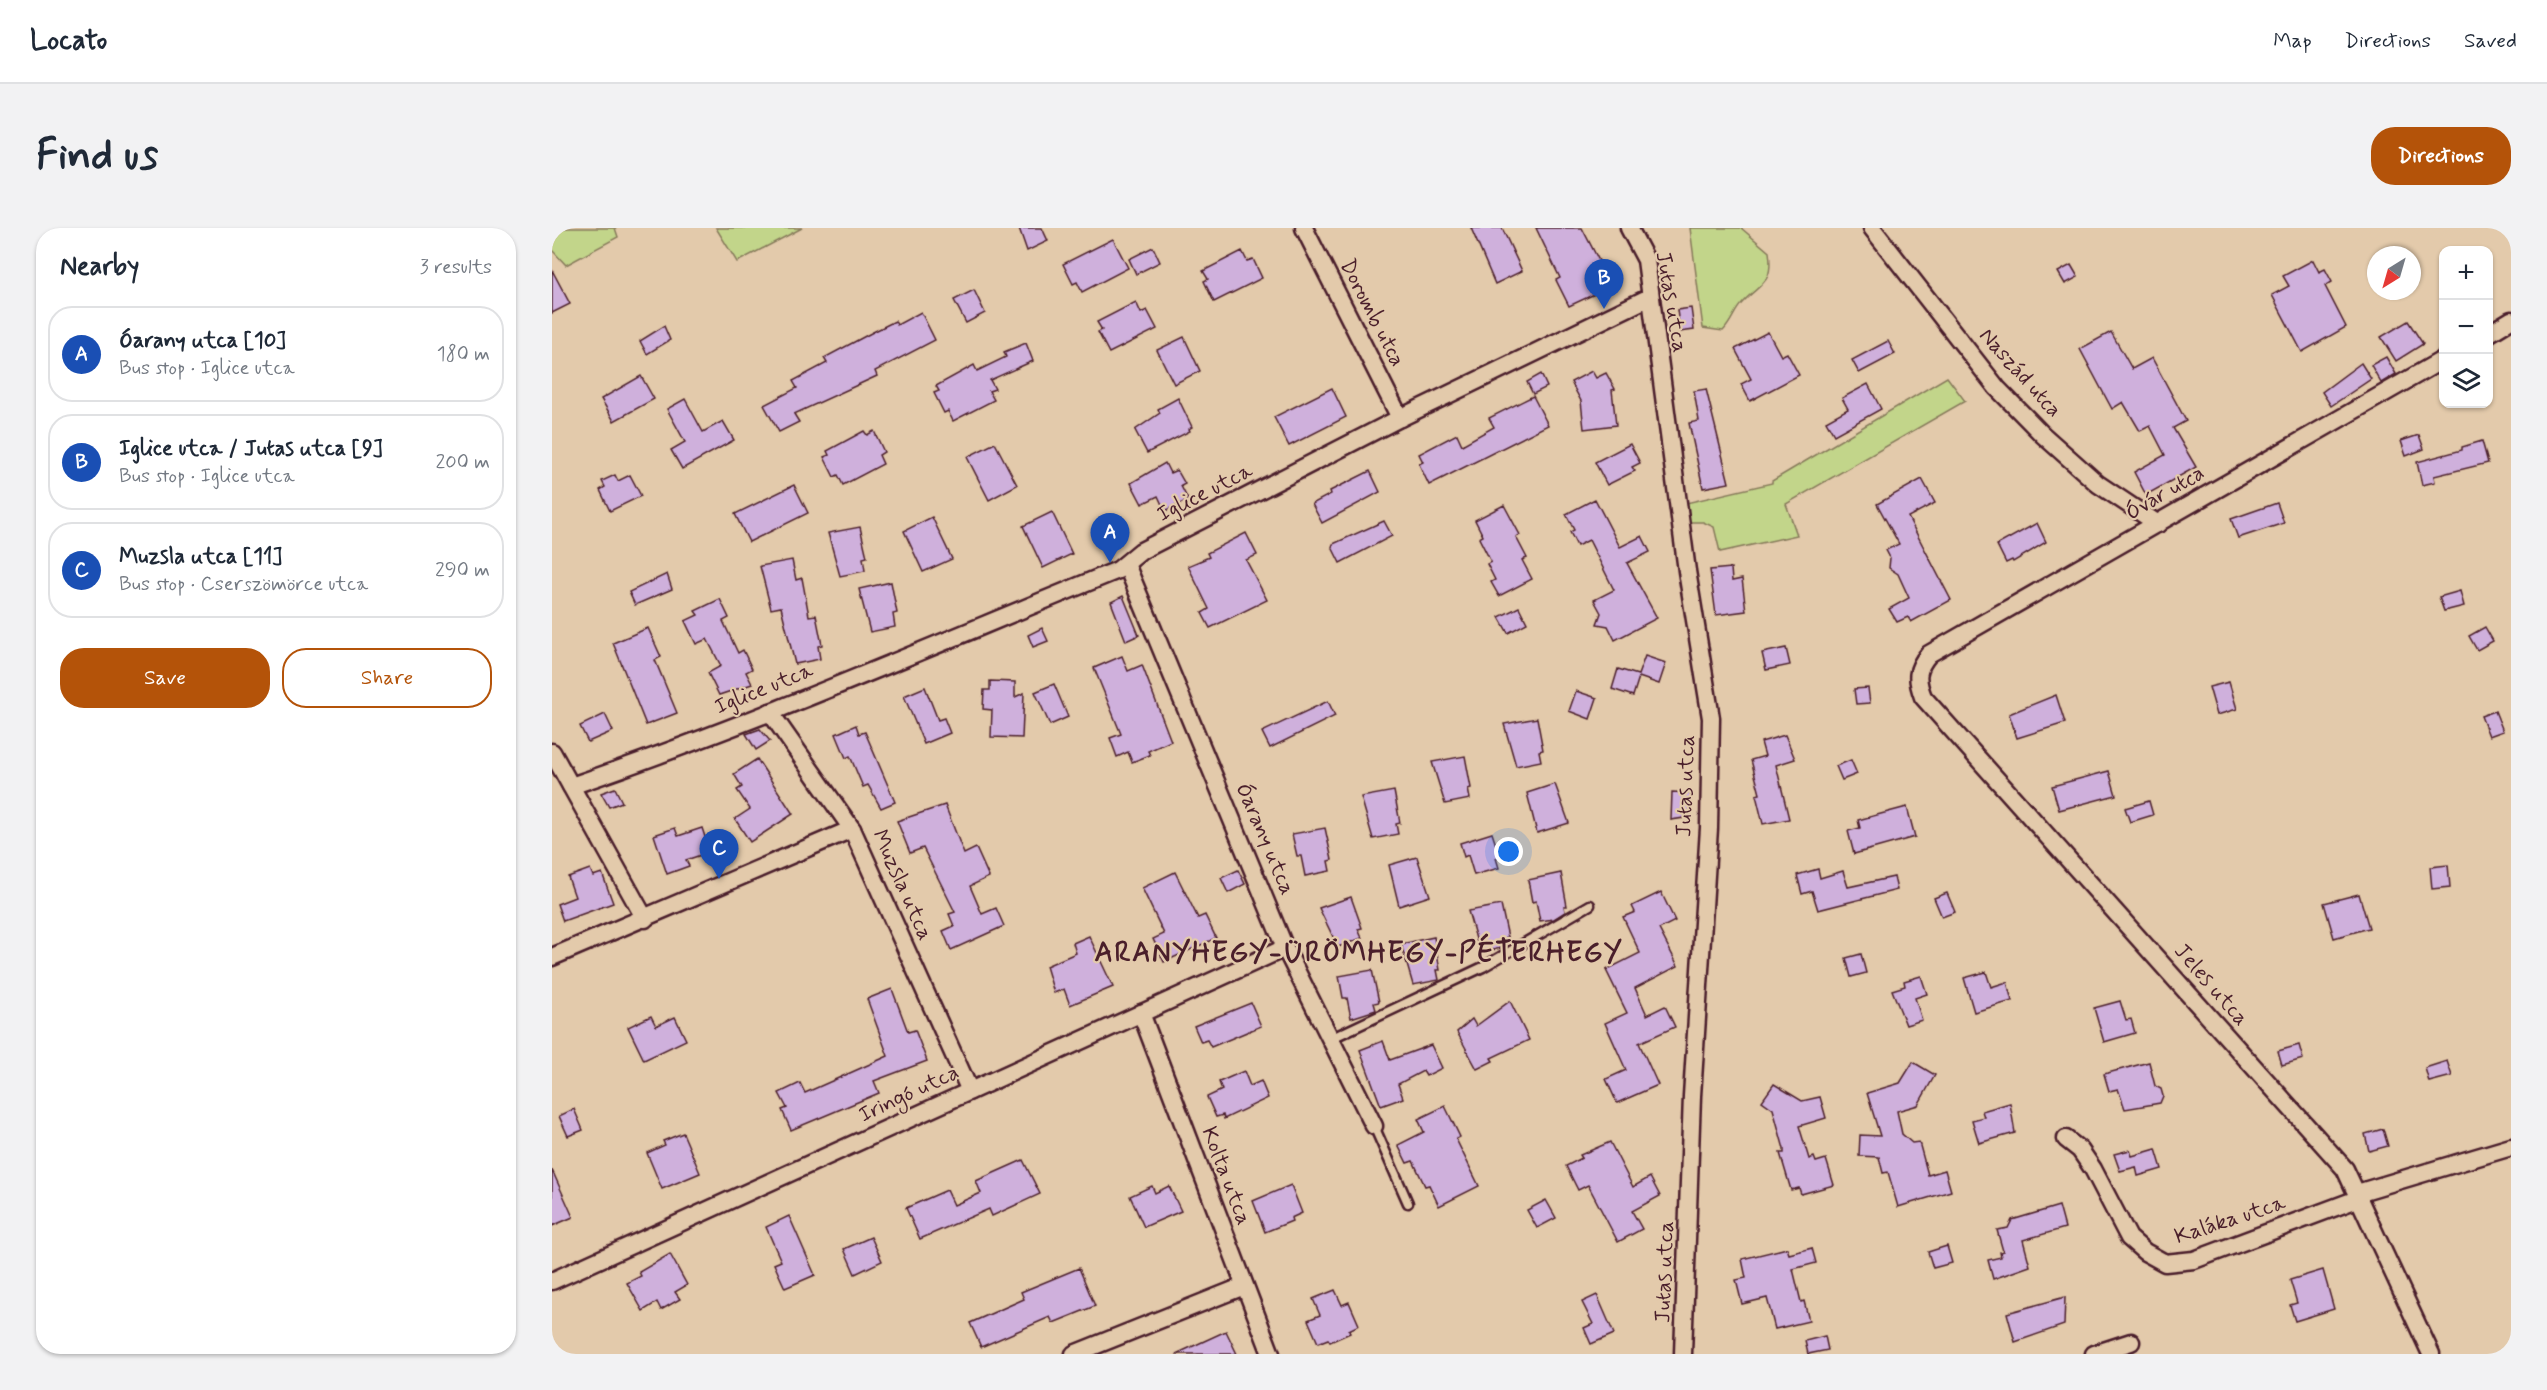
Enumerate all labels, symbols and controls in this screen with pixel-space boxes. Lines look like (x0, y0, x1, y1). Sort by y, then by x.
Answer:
text: Locato (30, 23, 107, 60)
text: Map (2273, 27, 2312, 55)
text: Directions (2345, 27, 2431, 55)
text: Saved (2464, 27, 2517, 55)
button: Directions (2371, 127, 2511, 185)
text: Find us (36, 129, 158, 184)
north arrow (2367, 246, 2421, 300)
map controls (2439, 246, 2493, 408)
button: + (2439, 246, 2493, 300)
street label: Jutas utca (1648, 249, 1694, 355)
text: Nearby (60, 250, 139, 284)
text: 3 results (420, 254, 492, 281)
street label: Doromb utca (1333, 254, 1411, 372)
pin: B (1584, 260, 1624, 309)
button: − (2439, 300, 2493, 354)
street label: Naszád utca (1972, 322, 2068, 424)
text: Óarany utca [10] (119, 327, 286, 355)
text: A (75, 341, 88, 368)
text: 180 m (437, 341, 490, 368)
button: layers (2439, 354, 2493, 408)
text: Bus stop · Iglice utca (119, 355, 295, 382)
text: Iglice utca / Jutas utca [9] (119, 435, 382, 463)
text: B (75, 449, 88, 476)
text: 200 m (435, 449, 490, 476)
street label: Iglice utca (1153, 457, 1259, 530)
street label: Óvár utca (2120, 459, 2210, 527)
text: Bus stop · Iglice utca (119, 463, 295, 490)
pin: A (1090, 514, 1130, 563)
text: Muzsla utca [11] (119, 543, 282, 571)
text: C (74, 557, 89, 584)
text: 290 m (435, 557, 490, 584)
text: Bus stop · Cserszömörce utca (119, 571, 368, 598)
button: Save (60, 648, 270, 708)
button: Share (282, 648, 492, 708)
street label: Iglice utca (711, 656, 818, 722)
street label: Jutas utca (1670, 734, 1702, 838)
street label: Óarany utca (1229, 779, 1301, 899)
street label: Muzsla utca (865, 825, 939, 945)
pin: C (700, 830, 738, 879)
your location (1494, 837, 1523, 866)
district label: ARANYHEGY-ÜRÖMHEGY-PÉTERHEGY (1095, 933, 1623, 972)
street label: Jeles utca (2167, 938, 2255, 1032)
street label: Iringó utca (854, 1059, 965, 1132)
street label: Kolta utca (1194, 1123, 1258, 1229)
street label: Kaláka utca (2171, 1189, 2290, 1251)
street label: Jutas utca (1649, 1220, 1681, 1324)

